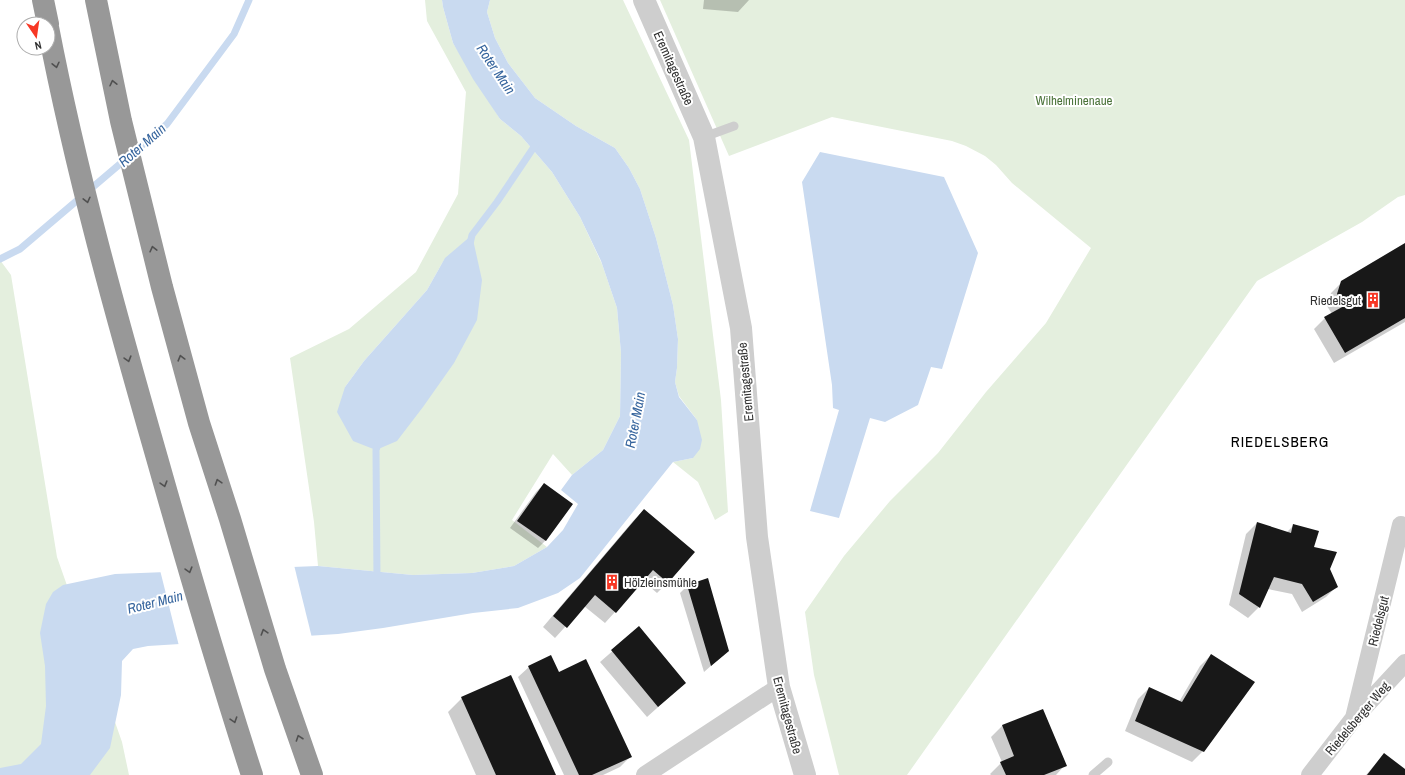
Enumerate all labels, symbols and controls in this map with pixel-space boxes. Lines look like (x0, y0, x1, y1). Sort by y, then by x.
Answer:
north arrow (16, 16, 56, 56)
street label: Eremitagestraße (650, 28, 697, 108)
text: N (34, 38, 43, 53)
water label: Roter Main (473, 40, 519, 98)
one-way arrow (51, 61, 60, 68)
one-way arrow (109, 79, 118, 86)
park label: Wilhelminenaue (1035, 92, 1113, 109)
water label: Roter Main (115, 120, 169, 170)
one-way arrow (83, 197, 91, 203)
one-way arrow (149, 246, 157, 253)
building icon: Riedelsgut (1364, 291, 1382, 309)
place label: Riedelsgut (1310, 292, 1361, 309)
street label: Eremitagestraße (734, 342, 757, 422)
one-way arrow (177, 354, 186, 361)
one-way arrow (123, 355, 132, 362)
water label: Roter Main (621, 390, 649, 450)
district label: RIEDELSBERG (1231, 431, 1329, 452)
one-way arrow (214, 479, 223, 486)
one-way arrow (159, 480, 168, 487)
one-way arrow (184, 566, 193, 573)
building icon: Hölzleinsmühle (603, 573, 621, 591)
place label: Hölzleinsmühle (624, 574, 697, 591)
water label: Roter Main (125, 586, 185, 618)
street label: Riedelsgut (1364, 594, 1393, 648)
one-way arrow (260, 629, 269, 636)
street label: Eremitagestraße (769, 675, 806, 756)
street label: Riedelsberger Weg (1321, 678, 1393, 759)
one-way arrow (229, 716, 238, 723)
one-way arrow (295, 735, 303, 742)

